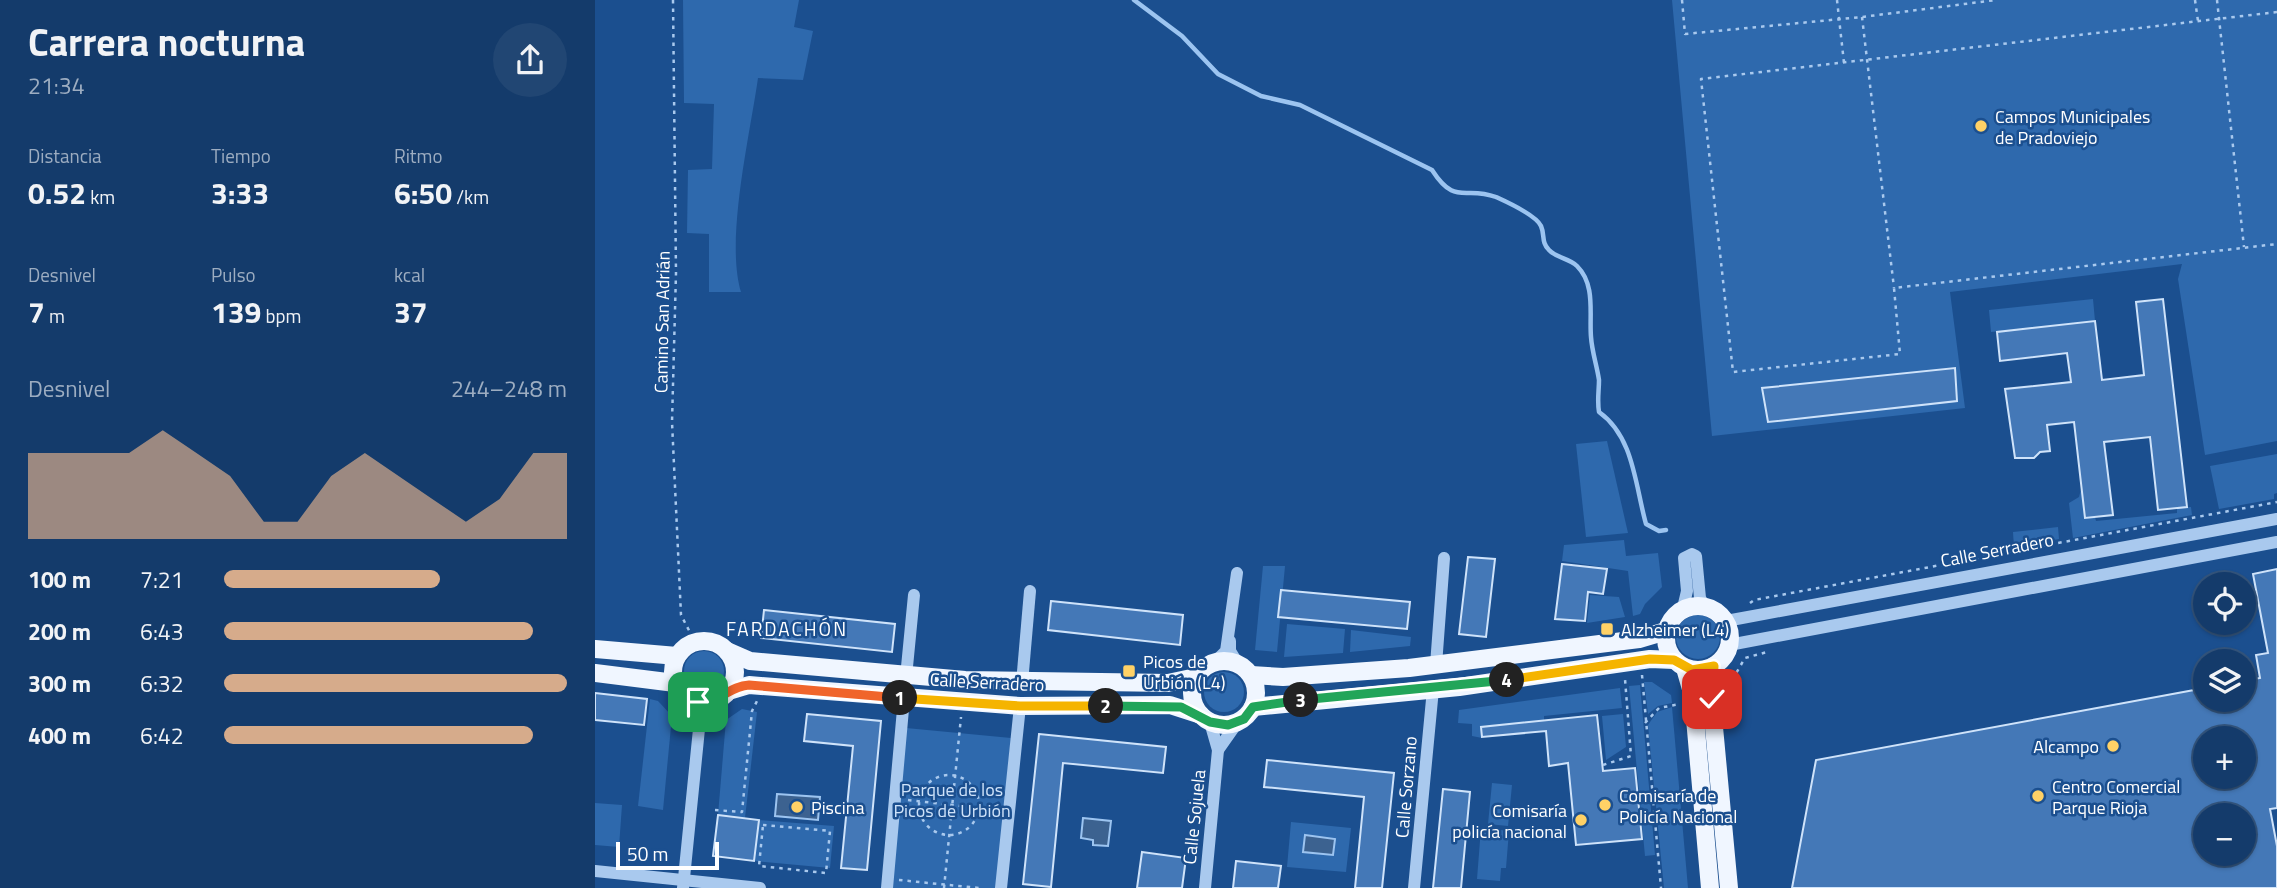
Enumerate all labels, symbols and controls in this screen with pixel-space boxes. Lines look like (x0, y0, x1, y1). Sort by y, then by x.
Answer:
text: Carrera nocturna (28, 13, 305, 71)
button: share (493, 23, 567, 97)
text: 21:34 (28, 68, 85, 103)
place label: Campos Municipales de Pradoviejo (1995, 103, 2150, 151)
marker: Campos Municipales de Pradoviejo (1973, 118, 1989, 134)
text: Distancia (28, 141, 102, 170)
text: Tiempo (211, 141, 271, 170)
text: Ritmo (394, 141, 442, 170)
text: 0.52 (28, 170, 86, 216)
text: 3:33 (211, 170, 269, 216)
text: 6:50 (394, 170, 452, 216)
text: km (86, 182, 115, 211)
text: /km (452, 182, 489, 211)
street label: Camino San Adrián (647, 251, 677, 393)
text: Desnivel (28, 260, 96, 289)
text: Pulso (211, 260, 256, 289)
text: kcal (394, 260, 425, 289)
text: 7 (28, 289, 45, 335)
text: 139 (211, 289, 261, 335)
text: 37 (394, 289, 428, 335)
text: m (45, 301, 65, 330)
text: bpm (261, 301, 301, 330)
text: Desnivel (28, 371, 110, 406)
text: 244–248 m (451, 371, 567, 406)
street label: Calle Serradero (1938, 526, 2056, 574)
text: 100 m (28, 562, 91, 597)
text: 7:21 (140, 562, 184, 597)
map controls (2193, 572, 2256, 866)
button: locate (2193, 572, 2256, 635)
text: 200 m (28, 614, 91, 649)
text: 6:43 (140, 614, 184, 649)
district label: FARDACHÓN (726, 614, 848, 643)
place label: Alzheimer (L4) (1621, 616, 1729, 643)
marker: Alzheimer (L4) (1599, 621, 1615, 637)
place label: Picos de Urbión (L4) (1143, 648, 1226, 696)
button: layers (2193, 649, 2256, 712)
pin: 4 (1489, 662, 1525, 698)
marker: Picos de Urbión (L4) (1121, 663, 1137, 679)
text: 4 (1501, 665, 1512, 694)
text: 300 m (28, 666, 91, 701)
text: 6:32 (140, 666, 184, 701)
street label: Calle Serradero (929, 666, 1045, 698)
pin (1682, 669, 1742, 729)
pin (668, 672, 728, 732)
pin: 1 (883, 680, 917, 716)
icon: check (1693, 680, 1731, 718)
pin: 3 (1283, 682, 1319, 718)
icon: arrive (679, 683, 717, 721)
text: 1 (894, 683, 905, 712)
text: 3 (1295, 685, 1306, 714)
pin: 2 (1089, 688, 1123, 724)
text: 2 (1100, 691, 1111, 720)
text: 400 m (28, 718, 91, 753)
text: 6:42 (140, 718, 184, 753)
button: + (2193, 726, 2256, 789)
place label: Alcampo (2033, 733, 2099, 760)
street label: Calle Sorzano (1388, 735, 1424, 839)
marker: Alcampo (2105, 738, 2121, 754)
street label: Calle Sojuela (1176, 768, 1212, 866)
place label: Centro Comercial Parque Rioja (2052, 773, 2180, 821)
park label: Parque de los Picos de Urbión (893, 776, 1011, 824)
place label: Comisaría de Policía Nacional (1619, 782, 1737, 830)
marker: Centro Comercial Parque Rioja (2030, 788, 2046, 804)
place label: Piscina (811, 794, 864, 821)
place label: Comisaría policía nacional (1452, 797, 1567, 845)
marker: Comisaría de Policía Nacional (1597, 797, 1613, 813)
marker: Piscina (789, 799, 805, 815)
button: − (2193, 803, 2256, 866)
marker: Comisaría policía nacional (1573, 812, 1589, 828)
scale bar (616, 839, 719, 871)
text: 50 m (627, 839, 668, 868)

